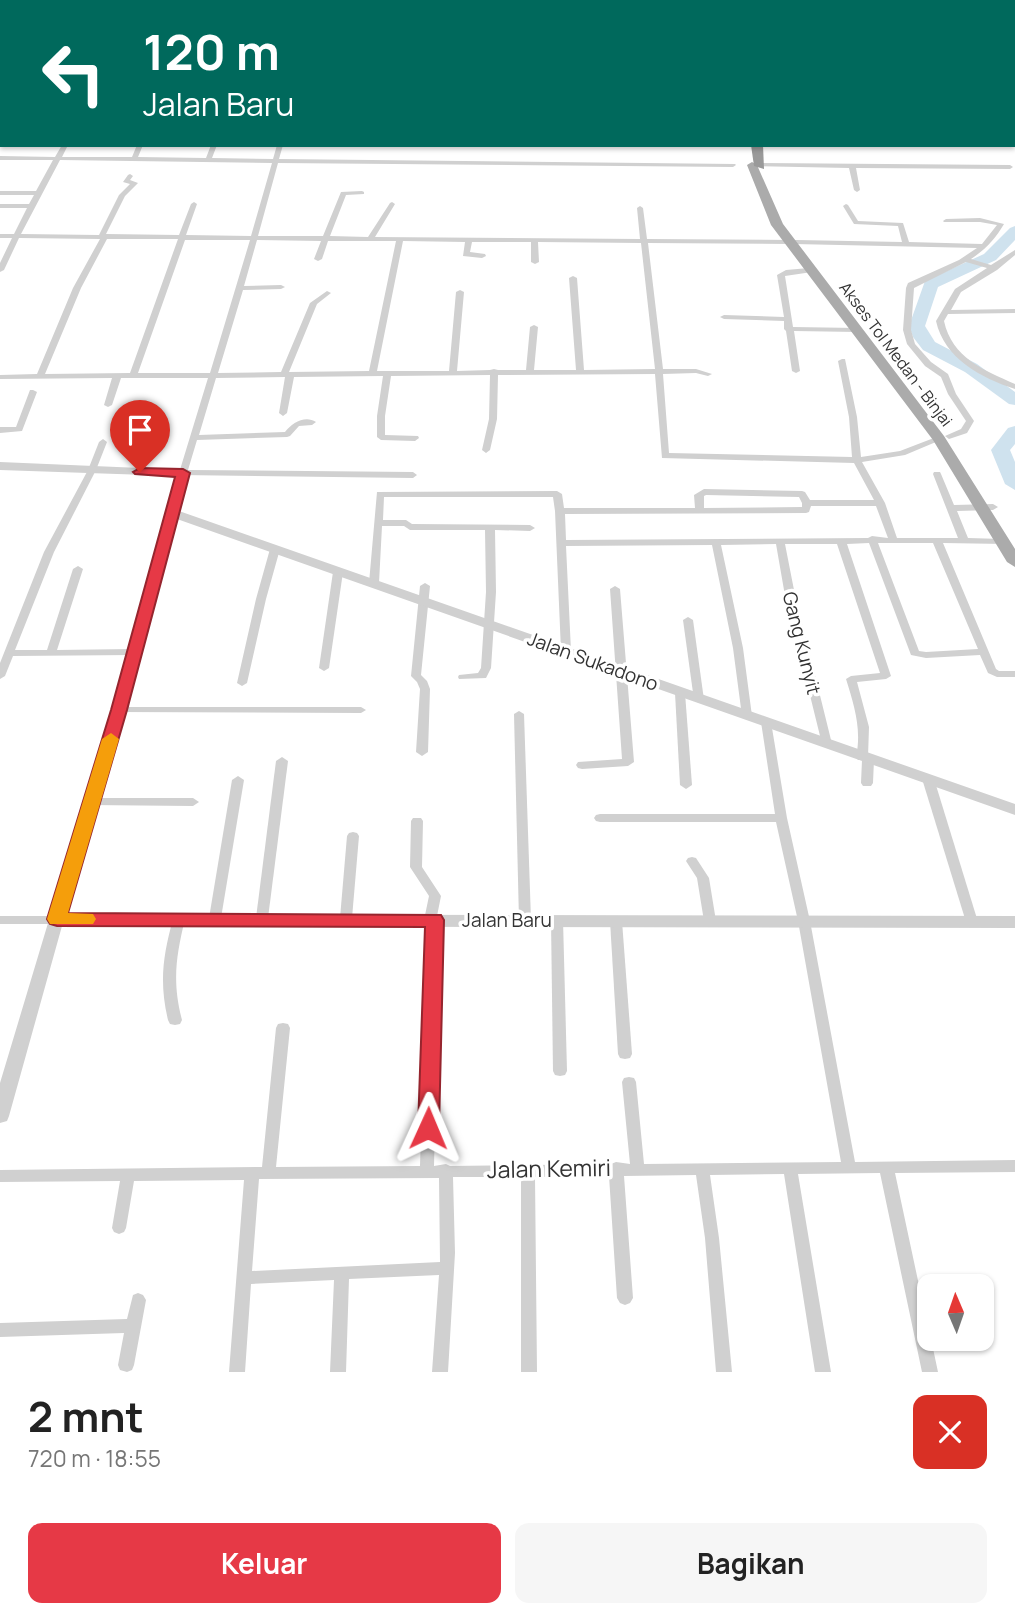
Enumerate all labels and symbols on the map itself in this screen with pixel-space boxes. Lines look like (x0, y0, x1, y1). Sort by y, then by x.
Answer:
street label: Akses Tol Medan - Binjai (834, 277, 958, 431)
pin (110, 400, 170, 472)
street label: Gang Kunyit (777, 589, 827, 697)
street label: Jalan Sukadono (524, 625, 662, 697)
street label: Jalan Baru (462, 907, 552, 933)
position arrow (391, 1091, 465, 1165)
street label: Jalan Kemiri (487, 1151, 611, 1185)
north arrow (917, 1274, 994, 1351)

